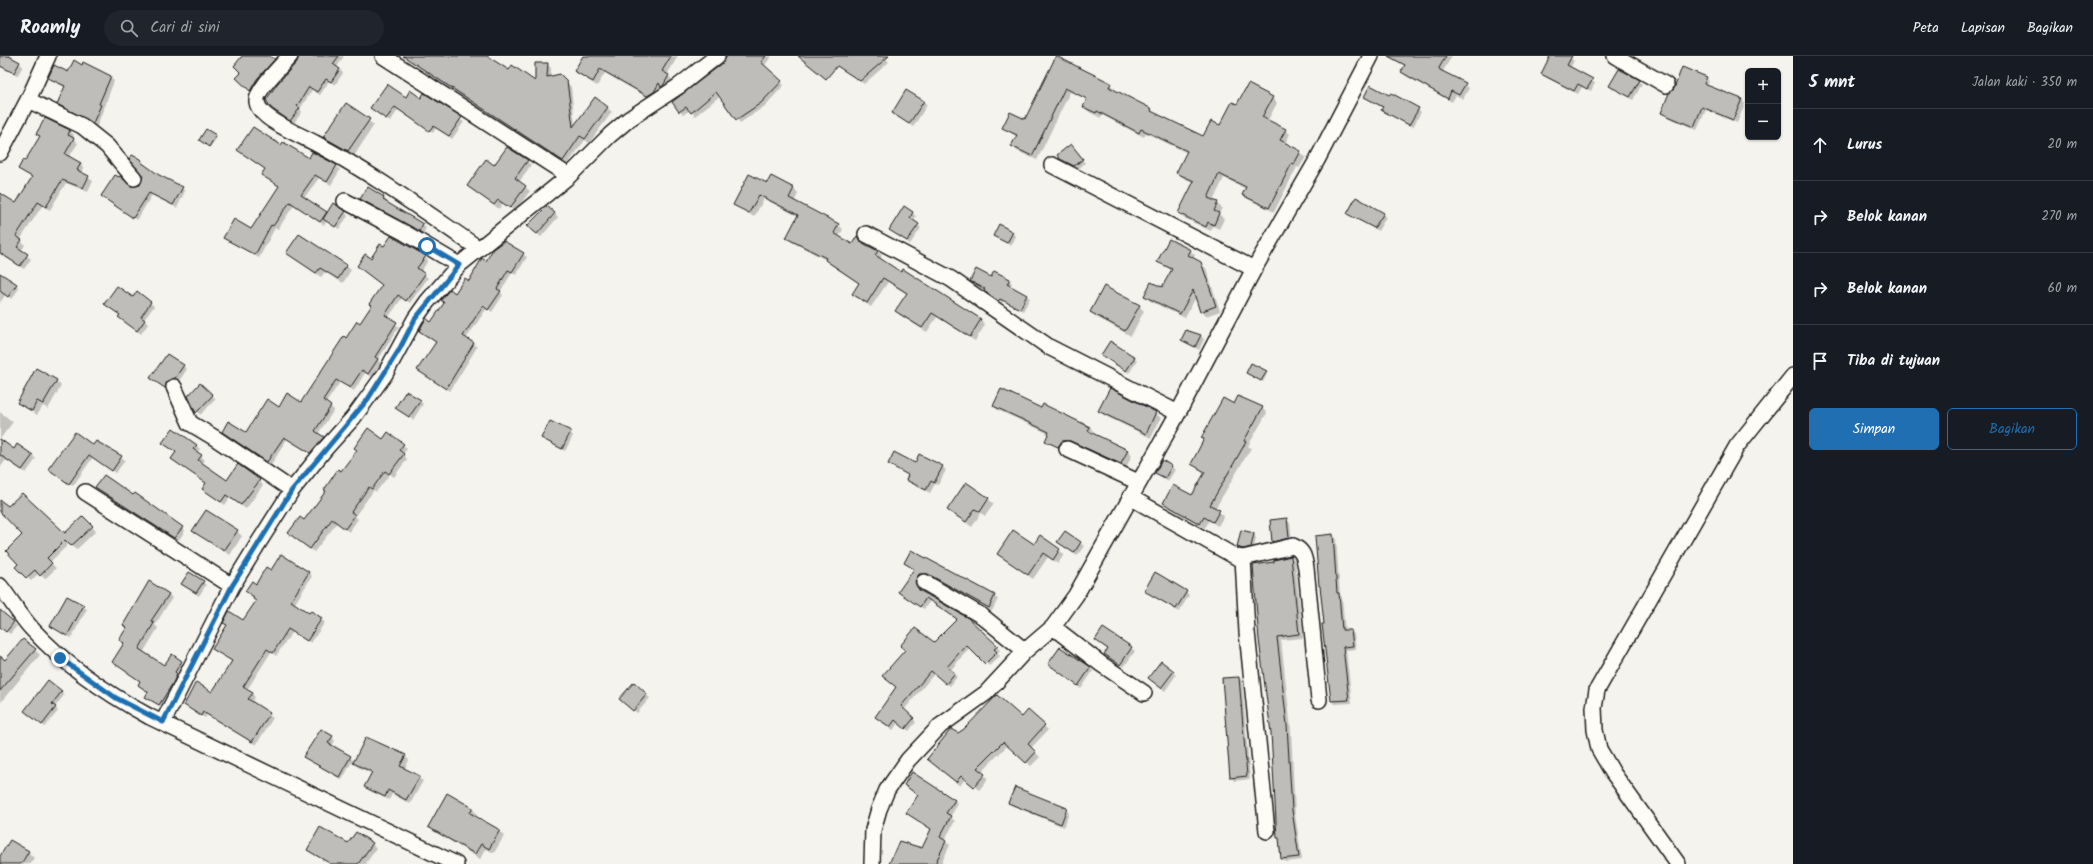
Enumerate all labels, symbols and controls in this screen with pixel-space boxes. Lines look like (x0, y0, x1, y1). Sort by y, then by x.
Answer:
search box (104, 10, 384, 46)
text: Roamly (20, 13, 80, 43)
text: Cari di sini (150, 16, 219, 40)
icon: search (118, 17, 140, 39)
text: Peta (1913, 17, 1939, 39)
text: Lapisan (1961, 17, 2005, 39)
text: Bagikan (2027, 17, 2073, 39)
map controls (1745, 68, 1781, 140)
button: + (1745, 68, 1781, 104)
text: 5 mnt (1809, 69, 1855, 96)
text: Jalan kaki · 350 m (1972, 72, 2077, 93)
button: − (1745, 104, 1781, 140)
text: Lurus (1847, 133, 1882, 157)
icon: ahead (1809, 134, 1831, 156)
text: 20 m (2047, 134, 2077, 155)
text: Belok kanan (1847, 205, 1927, 229)
icon: right (1809, 206, 1831, 228)
text: 270 m (2041, 206, 2077, 227)
route start (418, 237, 436, 255)
text: Belok kanan (1847, 277, 1927, 301)
icon: right (1809, 278, 1831, 300)
text: 60 m (2048, 278, 2077, 299)
text: Tiba di tujuan (1847, 349, 1940, 373)
icon: arrive (1809, 350, 1831, 372)
button: Simpan (1809, 408, 1939, 450)
button: Bagikan (1947, 408, 2077, 450)
route end (51, 649, 69, 667)

